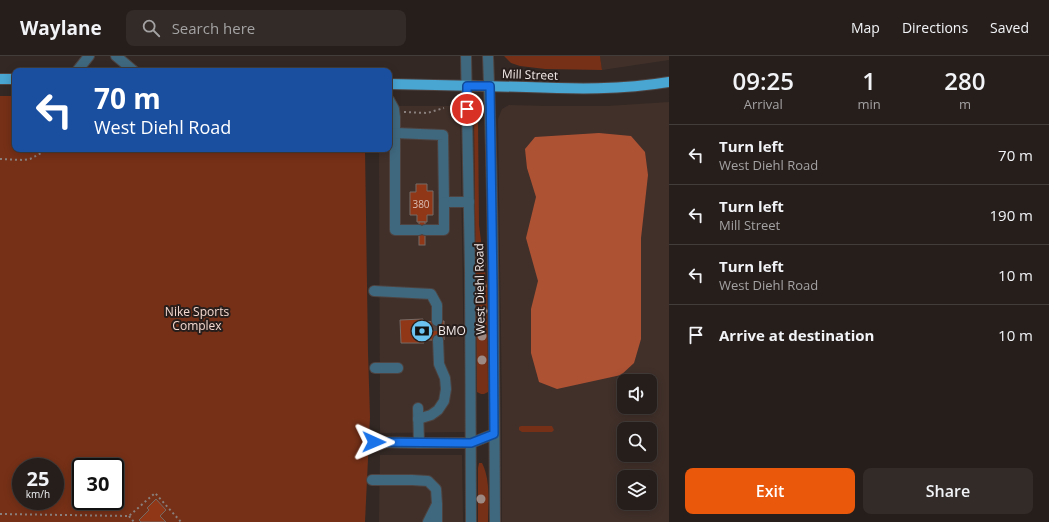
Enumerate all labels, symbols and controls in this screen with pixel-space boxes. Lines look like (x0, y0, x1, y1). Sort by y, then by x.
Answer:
search box (126, 10, 406, 46)
text: Waylane (20, 15, 102, 41)
icon: search (140, 17, 162, 39)
text: Search here (172, 18, 255, 38)
text: Map (851, 18, 880, 37)
text: Directions (902, 18, 968, 37)
text: Saved (990, 18, 1029, 37)
text: 09:25 (733, 64, 794, 97)
text: 1 (862, 64, 876, 97)
text: 280 (944, 64, 985, 97)
street label: Mill Street (501, 65, 559, 84)
text: 70 m (94, 79, 161, 117)
icon: left (28, 84, 80, 136)
pin (450, 92, 484, 126)
text: Arrival (744, 95, 783, 113)
text: min (858, 95, 881, 113)
text: m (959, 95, 971, 113)
icon: arrive (456, 98, 478, 120)
text: West Diehl Road (94, 115, 231, 139)
text: Turn left (719, 136, 784, 156)
icon: left (685, 144, 707, 166)
text: 70 m (998, 145, 1033, 165)
text: West Diehl Road (719, 156, 818, 174)
text: Turn left (719, 196, 784, 216)
house number: 380 (412, 197, 430, 211)
icon: left (685, 204, 707, 226)
text: 190 m (989, 205, 1033, 225)
text: Mill Street (719, 216, 780, 234)
street label: West Diehl Road (470, 243, 489, 335)
text: Turn left (719, 256, 784, 276)
icon: left (685, 264, 707, 286)
text: 10 m (998, 265, 1033, 285)
text: West Diehl Road (719, 276, 818, 294)
park label: Nike Sports Complex (165, 303, 229, 334)
bank icon: BMO (409, 318, 435, 344)
place label: BMO (438, 322, 466, 339)
icon: arrive (685, 324, 707, 346)
text: Arrive at destination (719, 325, 874, 345)
text: 10 m (998, 325, 1033, 345)
map controls (617, 374, 657, 510)
button: sound (617, 374, 657, 414)
position arrow (353, 421, 395, 463)
button: search (617, 422, 657, 462)
speed limit sign: 30 (72, 458, 124, 510)
text: 25 (27, 465, 49, 492)
button: Exit (685, 468, 855, 514)
button: Share (863, 468, 1033, 514)
button: layers (617, 470, 657, 510)
text: km/h (26, 487, 50, 501)

